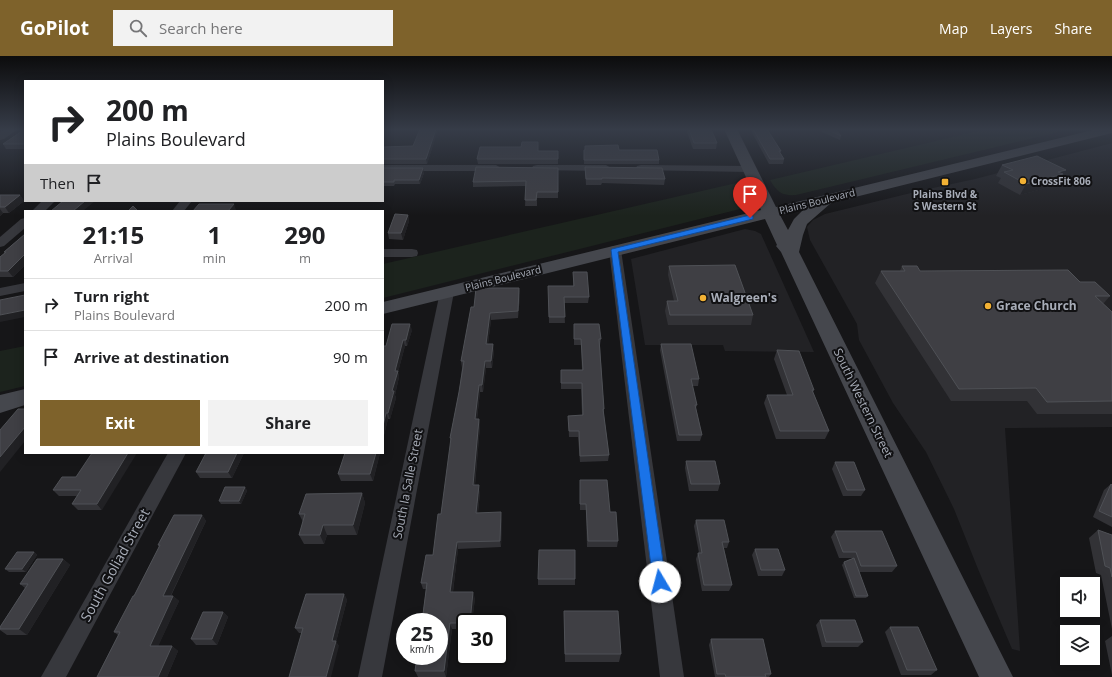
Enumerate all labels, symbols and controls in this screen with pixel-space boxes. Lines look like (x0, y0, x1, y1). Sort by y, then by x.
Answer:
search box (113, 10, 393, 46)
text: GoPilot (20, 15, 89, 41)
icon: search (127, 17, 149, 39)
text: Search here (159, 18, 243, 38)
text: Map (939, 19, 968, 38)
text: Layers (990, 19, 1032, 38)
text: Share (1054, 19, 1092, 38)
text: 200 m (106, 91, 189, 129)
icon: right (40, 96, 92, 148)
text: Plains Boulevard (106, 127, 246, 151)
icon: arrive (83, 172, 105, 194)
text: Then (40, 173, 75, 193)
place label: CrossFit 806 (1031, 174, 1091, 188)
marker: CrossFit 806 (1018, 176, 1028, 186)
pin (733, 177, 767, 218)
marker: Plains Blvd & S Western St (940, 177, 950, 187)
icon: arrive (739, 183, 761, 205)
street label: Plains Boulevard (778, 185, 856, 217)
place label: Plains Blvd & S Western St (913, 187, 978, 213)
text: 21:15 (82, 218, 144, 251)
text: 1 (207, 218, 221, 251)
text: 290 (284, 218, 326, 251)
text: Arrival (94, 249, 133, 267)
text: min (203, 249, 226, 267)
text: m (299, 249, 311, 267)
street label: Plains Boulevard (464, 262, 542, 294)
text: Turn right (74, 286, 149, 306)
place label: Walgreen's (711, 289, 777, 306)
marker: Walgreen's (698, 293, 708, 303)
icon: right (40, 294, 62, 316)
text: 200 m (324, 295, 368, 315)
place label: Grace Church (996, 297, 1077, 314)
marker: Grace Church (983, 301, 993, 311)
text: Plains Boulevard (74, 306, 175, 324)
street label: South Western Street (830, 345, 897, 460)
icon: arrive (40, 346, 62, 368)
text: Arrive at destination (74, 347, 229, 367)
text: 90 m (333, 347, 368, 367)
button: Exit (40, 400, 200, 446)
button: Share (208, 400, 368, 446)
street label: South la Salle Street (389, 428, 426, 540)
street label: South Goliad Street (76, 505, 154, 625)
position arrow (639, 561, 681, 603)
map controls (1060, 577, 1100, 665)
button: sound (1060, 577, 1100, 617)
speed limit sign: 30 (456, 613, 508, 665)
text: 25 (411, 620, 433, 647)
button: layers (1060, 625, 1100, 665)
text: km/h (410, 642, 434, 656)

